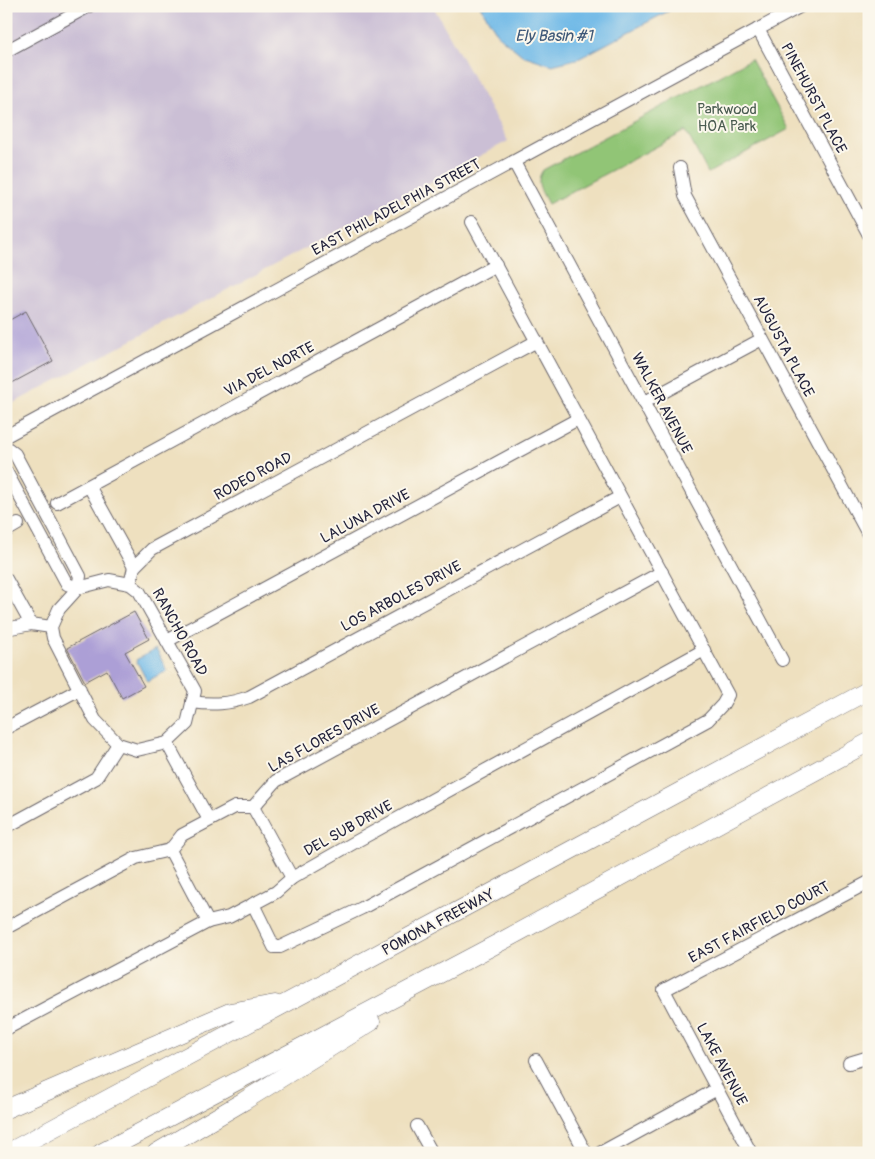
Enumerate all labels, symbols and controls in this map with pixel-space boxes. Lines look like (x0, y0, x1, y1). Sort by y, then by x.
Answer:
water label: Ely Basin #1 (515, 26, 595, 46)
street label: PINEHURST PLACE (776, 40, 851, 157)
park label: Parkwood HOA Park (697, 100, 757, 136)
street label: EAST PHILADELPHIA STREET (309, 155, 484, 260)
street label: AUGUSTA PLACE (749, 292, 818, 401)
street label: VIA DEL NORTE (221, 338, 318, 401)
street label: WALKER AVENUE (627, 349, 696, 457)
street label: RODEO ROAD (211, 448, 295, 505)
street label: LALUNA DRIVE (317, 485, 413, 548)
street label: LOS ARBOLES DRIVE (338, 557, 465, 636)
street label: RANCHO ROAD (148, 585, 211, 679)
street label: LAS FLORES DRIVE (265, 700, 384, 777)
street label: DEL SUB DRIVE (301, 796, 396, 861)
street label: EAST FAIRFIELD COURT (686, 877, 833, 968)
street label: POMONA FREEWAY (379, 885, 498, 960)
street label: LAKE AVENUE (692, 1020, 751, 1109)

